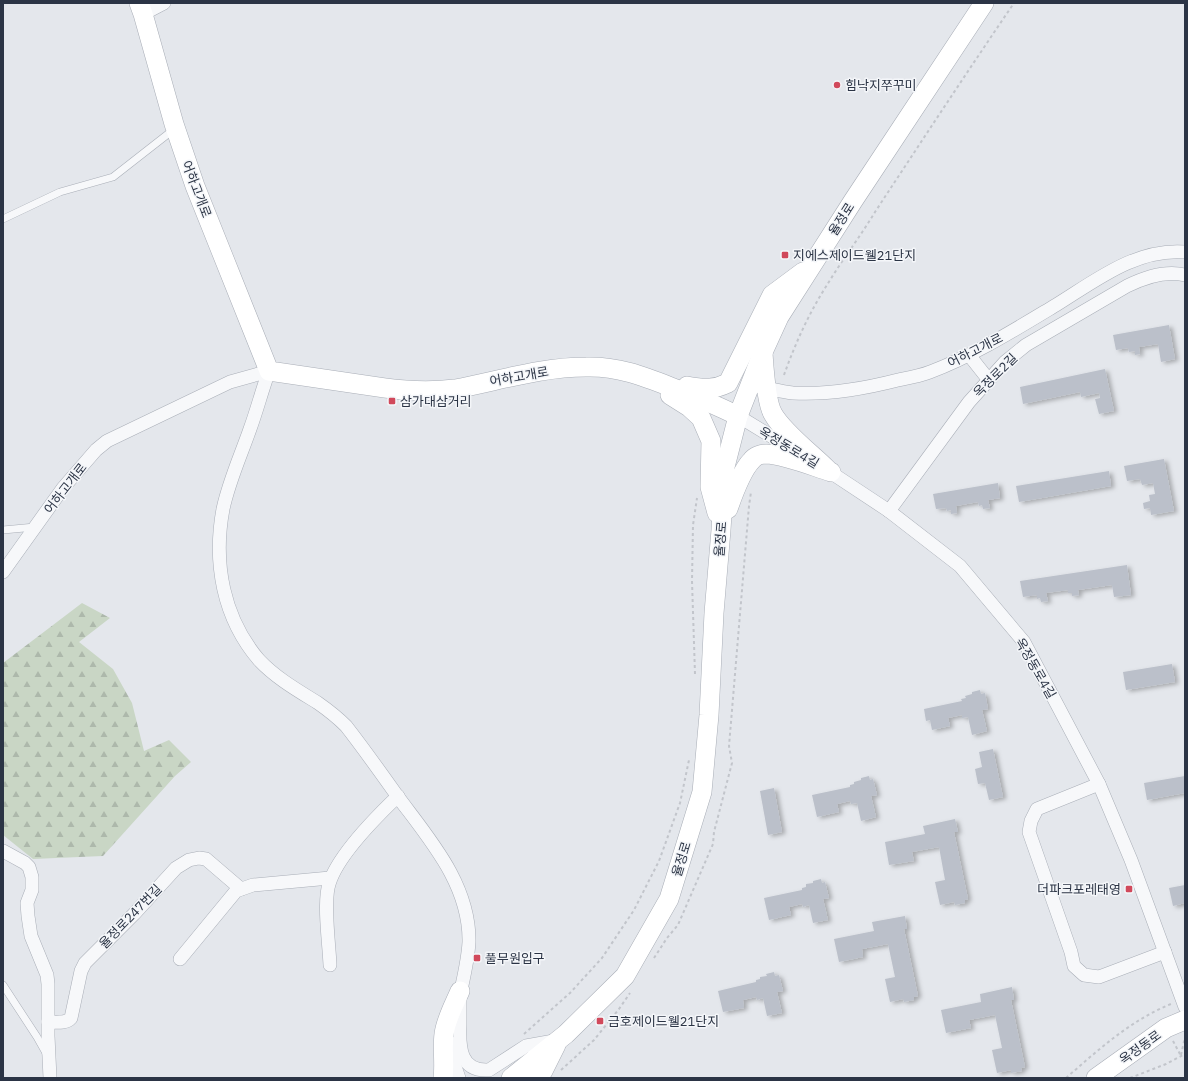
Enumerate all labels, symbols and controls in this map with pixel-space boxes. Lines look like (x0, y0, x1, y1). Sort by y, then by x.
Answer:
place label: 힘낙지쭈꾸미 (845, 77, 917, 94)
marker: 힘낙지쭈꾸미 (832, 80, 842, 90)
street label: 어하고개로 (178, 158, 215, 220)
street label: 율정로 (825, 200, 858, 239)
place label: 지에스제이드웰21단지 (793, 247, 916, 264)
marker: 지에스제이드웰21단지 (780, 250, 790, 260)
street label: 어하고개로 (945, 329, 1006, 372)
street label: 옥정로2길 (970, 350, 1021, 401)
street label: 어하고개로 (488, 363, 550, 390)
place label: 삼가대삼거리 (400, 393, 472, 410)
marker: 삼가대삼거리 (387, 396, 397, 406)
street label: 옥정동로4길 (755, 423, 822, 472)
street label: 어하고개로 (40, 459, 91, 517)
street label: 율정로 (710, 520, 731, 558)
street label: 옥정동로4길 (1011, 635, 1060, 702)
street label: 율정로 (668, 839, 695, 879)
street label: 율정로247번길 (95, 881, 165, 952)
place label: 더파크포레태영 (1037, 881, 1121, 898)
marker: 더파크포레태영 (1124, 884, 1134, 894)
place label: 풀무원입구 (485, 950, 545, 967)
marker: 풀무원입구 (472, 953, 482, 963)
place label: 금호제이드웰21단지 (608, 1013, 719, 1030)
marker: 금호제이드웰21단지 (595, 1016, 605, 1026)
street label: 옥정동로 (1116, 1026, 1165, 1068)

